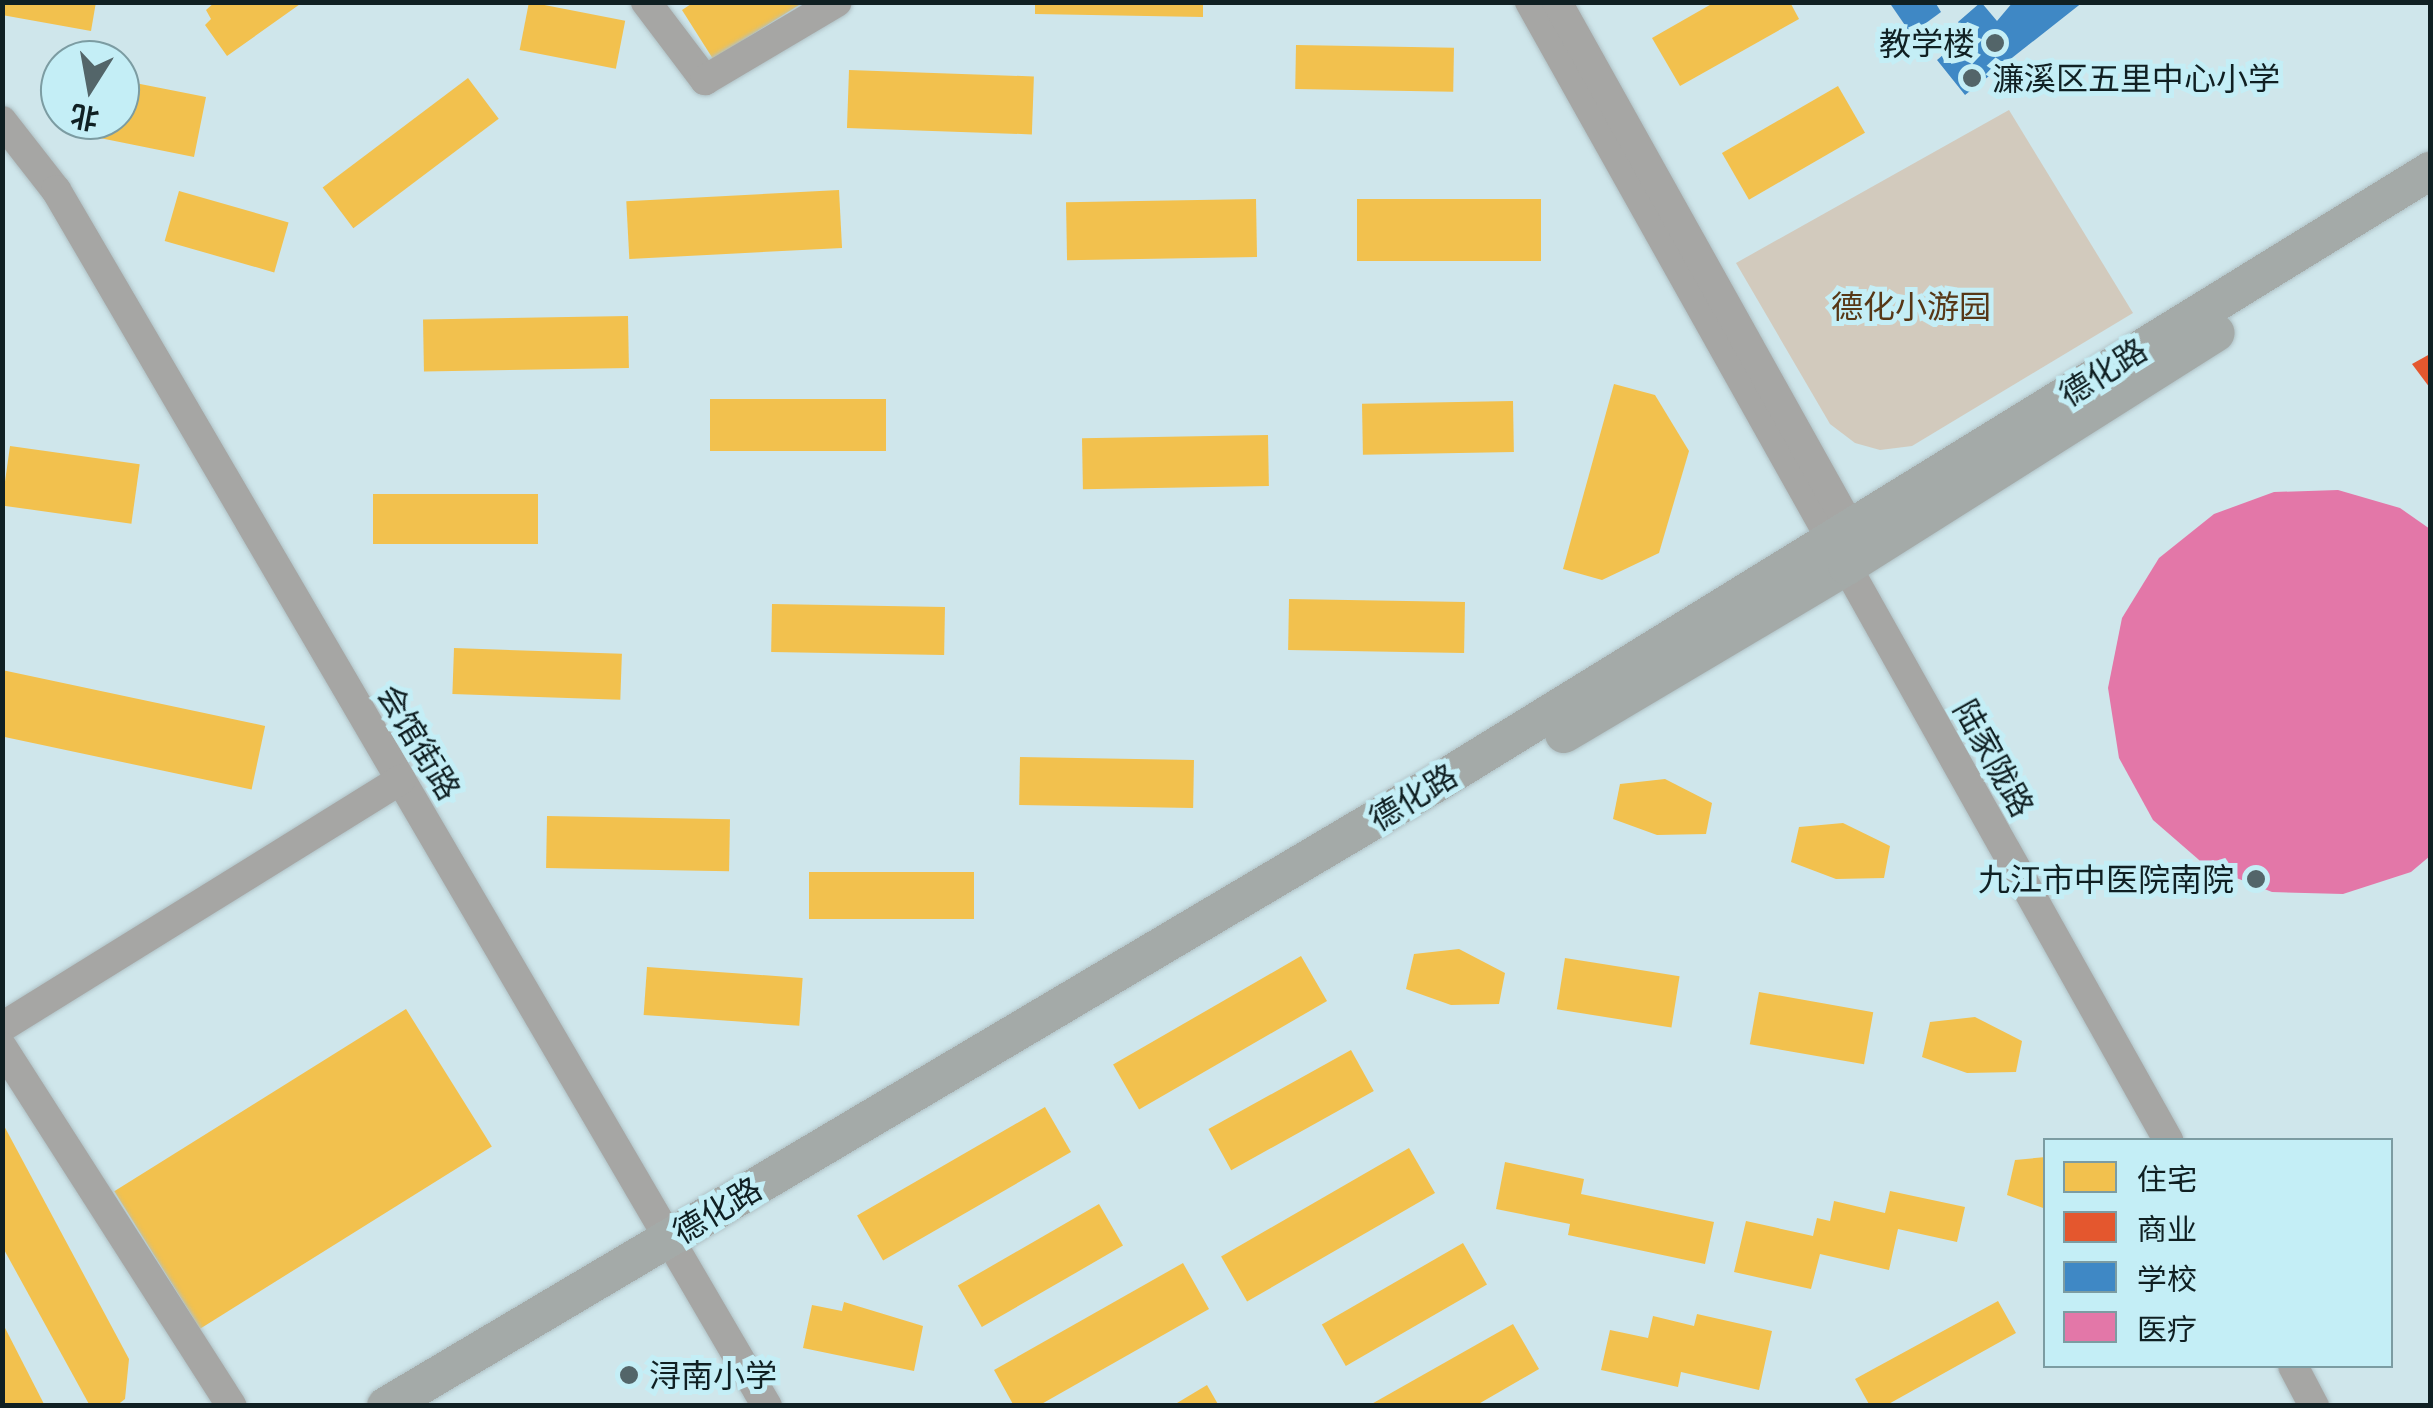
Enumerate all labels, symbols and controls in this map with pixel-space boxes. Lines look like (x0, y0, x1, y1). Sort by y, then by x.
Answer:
place label: 教学楼 (1879, 24, 1975, 62)
marker: 教学楼 (1984, 32, 2006, 54)
north arrow (40, 40, 140, 140)
place label: 濂溪区五里中心小学 (1992, 59, 2280, 97)
marker: 濂溪区五里中心小学 (1961, 67, 1983, 89)
text: 北 (67, 98, 102, 138)
park label: 德化小游园 (1831, 287, 1991, 325)
street label: 德化路 (2052, 330, 2154, 414)
street label: 会馆街路 (370, 677, 468, 807)
street label: 陆家陇路 (1946, 693, 2042, 823)
street label: 德化路 (1362, 756, 1464, 838)
place label: 九江市中医院南院 (1978, 860, 2234, 898)
marker: 九江市中医院南院 (2243, 866, 2269, 892)
legend (2043, 1138, 2393, 1368)
text: 住宅 (2137, 1160, 2197, 1198)
street label: 德化路 (666, 1169, 768, 1251)
text: 商业 (2137, 1210, 2197, 1248)
text: 学校 (2137, 1260, 2197, 1298)
text: 医疗 (2137, 1310, 2197, 1348)
place label: 浔南小学 (649, 1356, 777, 1394)
marker: 浔南小学 (618, 1364, 640, 1386)

